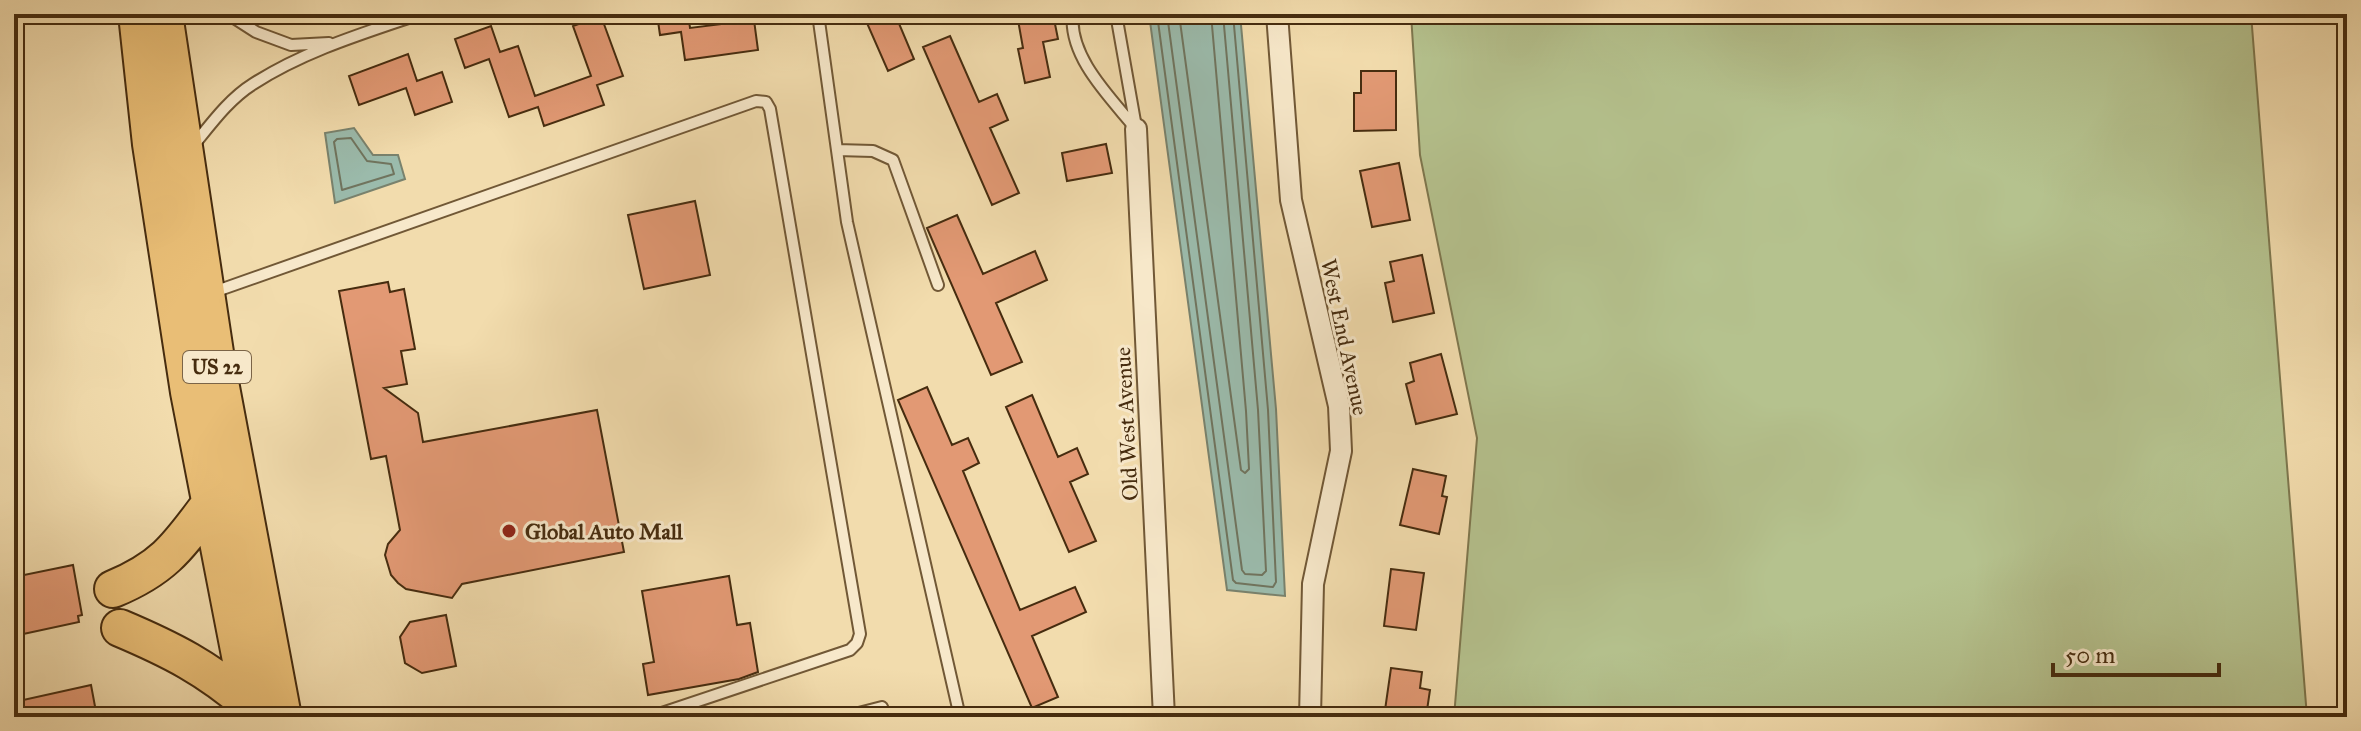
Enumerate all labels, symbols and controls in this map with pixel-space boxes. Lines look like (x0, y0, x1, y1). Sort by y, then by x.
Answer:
street label: West End Avenue (1315, 256, 1374, 418)
street label: Old West Avenue (1109, 346, 1144, 502)
road number: US 22 (183, 351, 251, 383)
place label: Global Auto Mall (525, 518, 684, 545)
marker: Global Auto Mall (500, 522, 518, 540)
scale bar (2053, 627, 2219, 677)
text: 50 m (2065, 640, 2115, 670)

